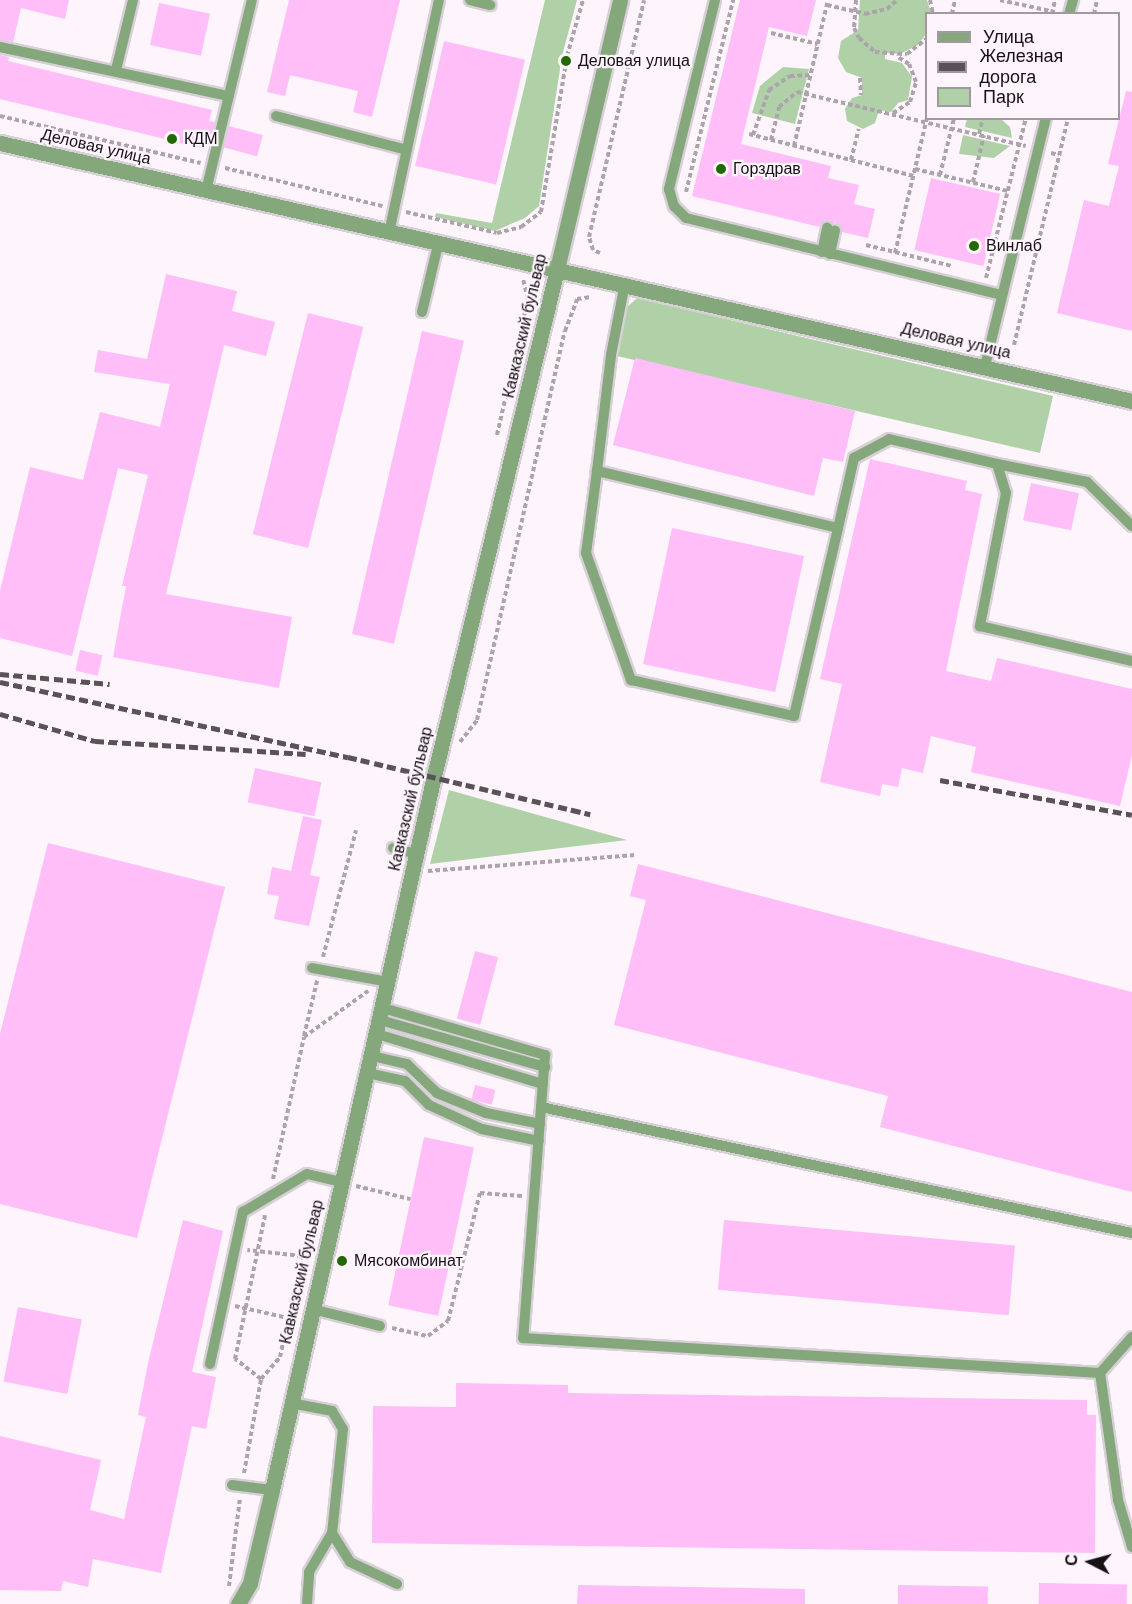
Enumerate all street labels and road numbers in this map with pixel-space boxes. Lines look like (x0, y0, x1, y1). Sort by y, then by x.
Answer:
street label: Деловая улица (39, 125, 153, 169)
street label: Кавказский бульвар (499, 252, 551, 400)
street label: Деловая улица (899, 319, 1013, 363)
street label: Кавказский бульвар (385, 725, 437, 873)
street label: Кавказский бульвар (276, 1198, 328, 1346)

